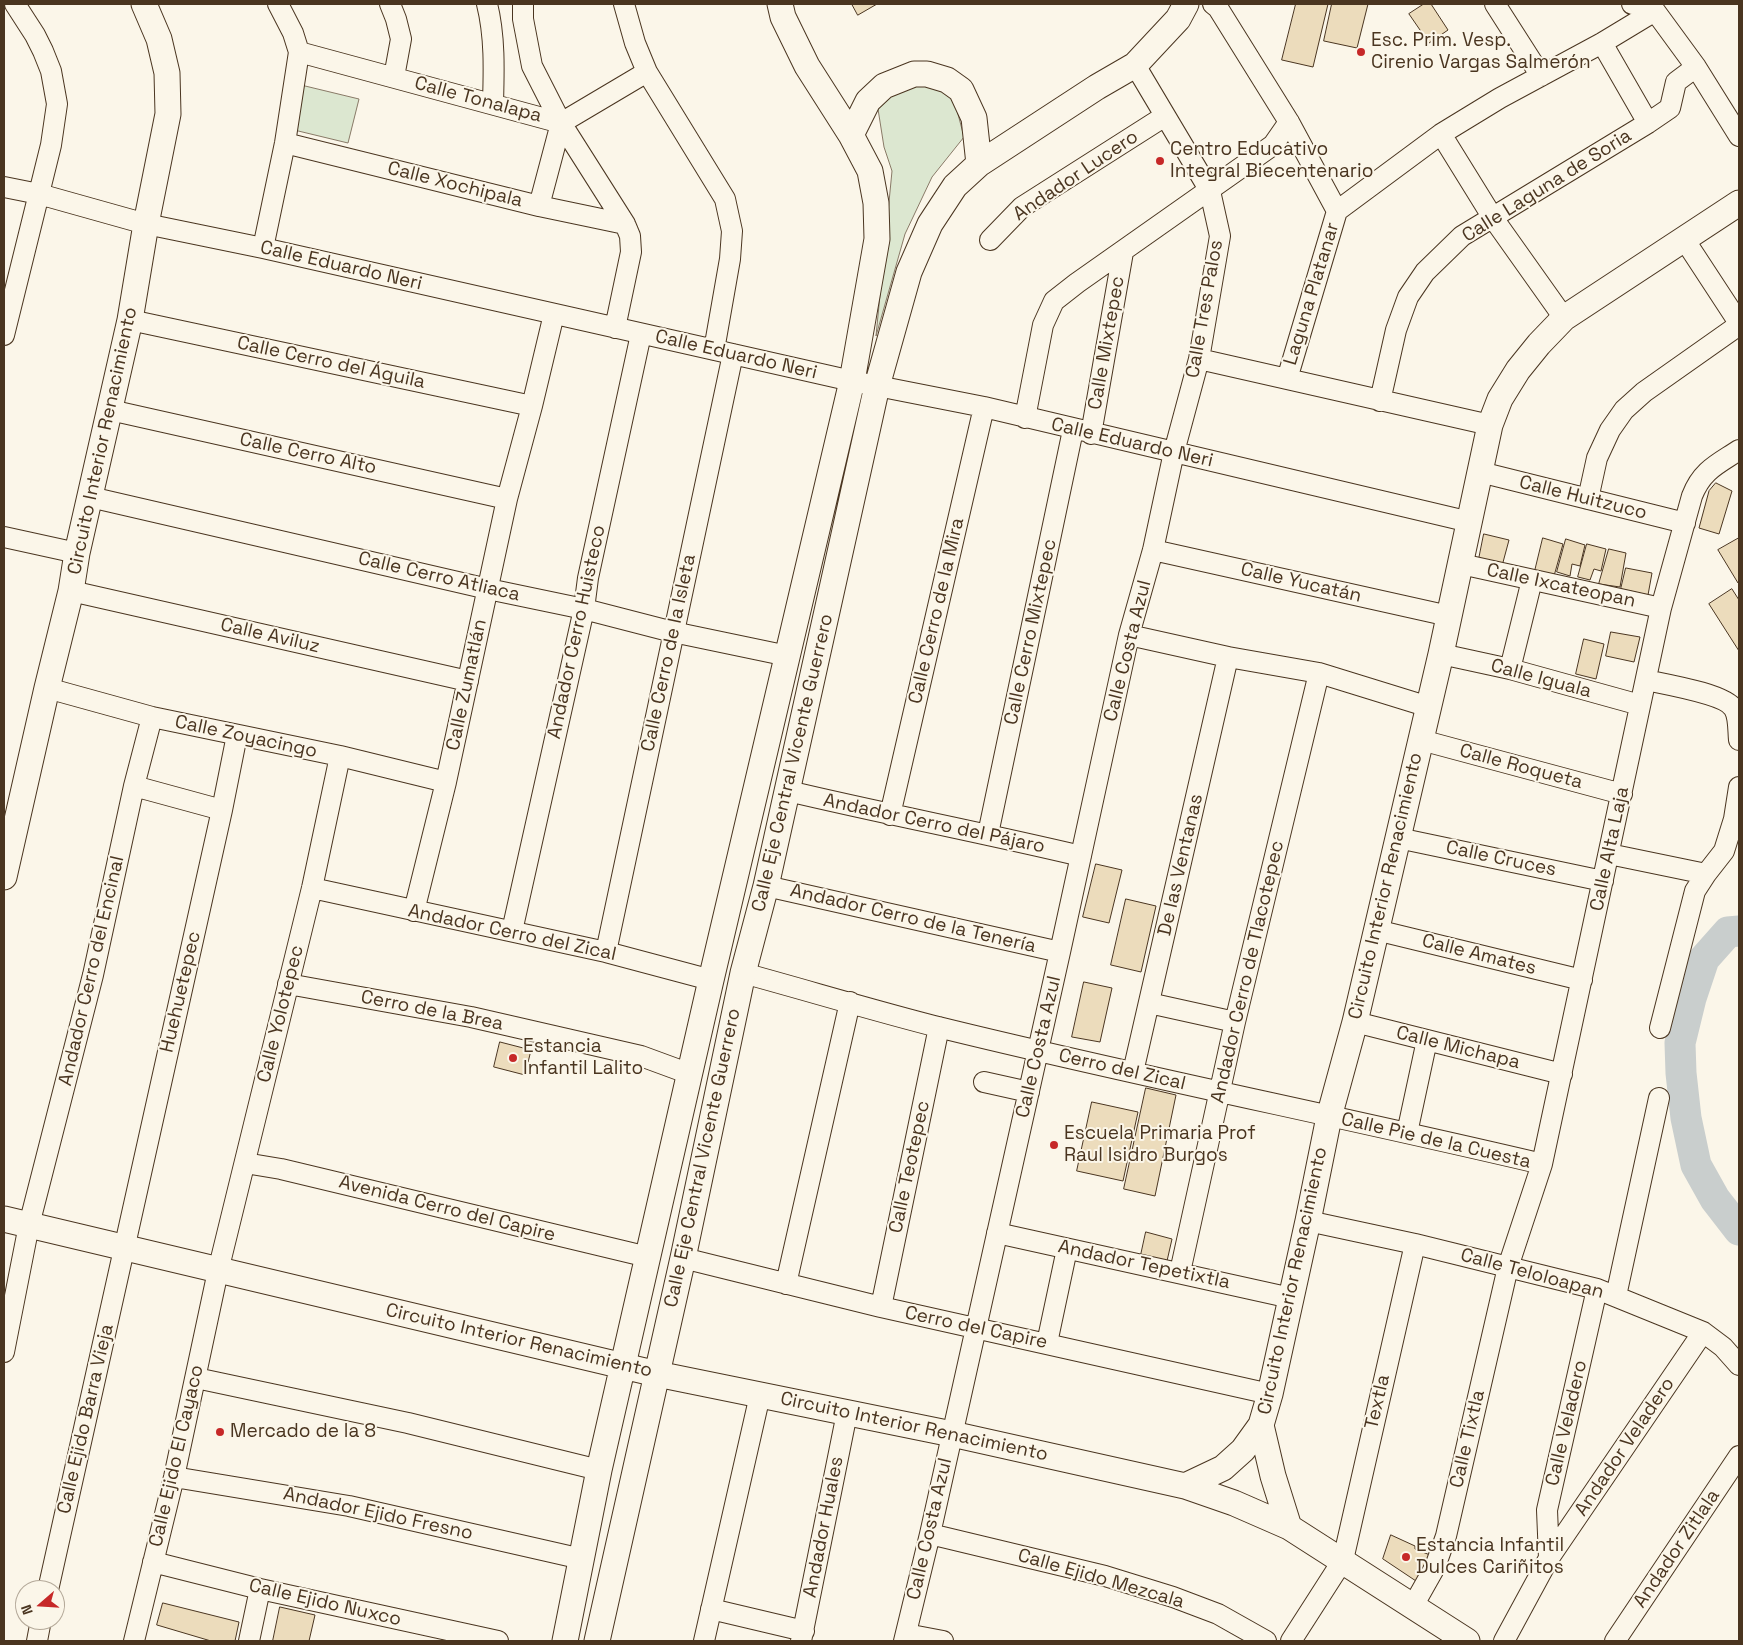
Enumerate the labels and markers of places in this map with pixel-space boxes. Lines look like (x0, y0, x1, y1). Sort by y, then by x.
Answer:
place label: Esc. Prim. Vesp. Cirenio Vargas Salmerón (1371, 30, 1591, 74)
marker: Esc. Prim. Vesp. Cirenio Vargas Salmerón (1355, 46, 1367, 58)
place label: Centro Educativo Integral Biecentenario (1170, 139, 1373, 183)
marker: Centro Educativo Integral Biecentenario (1154, 155, 1166, 167)
place label: Estancia Infantil Lalito (523, 1036, 643, 1080)
marker: Estancia Infantil Lalito (507, 1052, 519, 1064)
place label: Escuela Primaria Prof Raul Isidro Burgos (1064, 1123, 1256, 1167)
marker: Escuela Primaria Prof Raul Isidro Burgos (1048, 1139, 1060, 1151)
place label: Mercado de la 8 (230, 1421, 376, 1443)
marker: Mercado de la 8 (214, 1426, 226, 1438)
place label: Estancia Infantil Dulces Cariñitos (1416, 1535, 1564, 1579)
marker: Estancia Infantil Dulces Cariñitos (1400, 1551, 1412, 1563)

